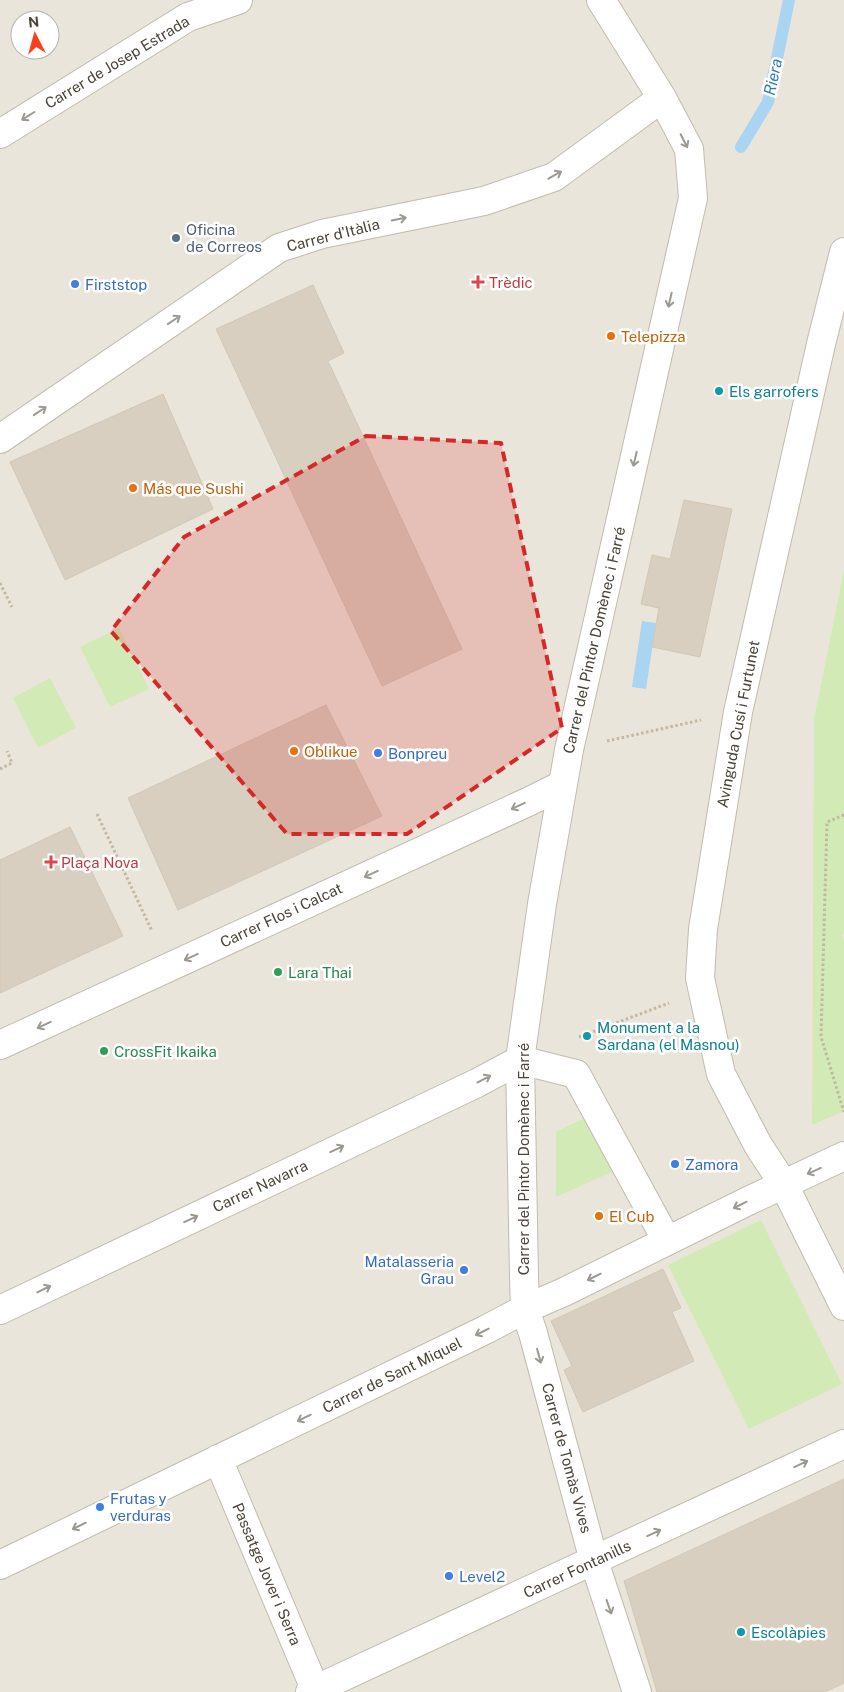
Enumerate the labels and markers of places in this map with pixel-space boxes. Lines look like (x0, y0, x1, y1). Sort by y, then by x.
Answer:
place label: Oficina de Correos (186, 221, 262, 255)
marker: Oficina de Correos (170, 232, 182, 244)
place label: Trèdic (489, 274, 533, 291)
marker: Trèdic (471, 275, 485, 289)
place label: Firststop (85, 276, 147, 293)
marker: Firststop (69, 278, 81, 290)
place label: Telepizza (621, 328, 686, 345)
marker: Telepizza (605, 330, 617, 342)
place label: Els garrofers (729, 383, 819, 400)
marker: Els garrofers (713, 385, 725, 397)
place label: Más que Sushi (143, 480, 244, 497)
marker: Más que Sushi (127, 482, 139, 494)
place label: Oblikue (304, 743, 358, 760)
marker: Oblikue (288, 745, 300, 757)
place label: Bonpreu (388, 745, 447, 762)
marker: Bonpreu (372, 747, 384, 759)
place label: Plaça Nova (61, 854, 139, 871)
marker: Plaça Nova (45, 856, 57, 868)
place label: Lara Thai (288, 964, 352, 981)
marker: Lara Thai (272, 966, 284, 978)
place label: Monument a la Sardana (el Masnou) (597, 1019, 740, 1053)
marker: Monument a la Sardana (el Masnou) (581, 1030, 593, 1042)
place label: CrossFit Ikaika (114, 1043, 217, 1060)
marker: CrossFit Ikaika (98, 1045, 110, 1057)
place label: Zamora (685, 1156, 738, 1173)
marker: Zamora (669, 1158, 681, 1170)
place label: El Cub (609, 1208, 654, 1225)
marker: El Cub (593, 1210, 605, 1222)
place label: Matalasseria Grau (365, 1253, 454, 1287)
marker: Matalasseria Grau (458, 1264, 470, 1276)
place label: Frutas y verduras (110, 1490, 171, 1524)
marker: Frutas y verduras (94, 1501, 106, 1513)
place label: Level2 (459, 1568, 505, 1585)
marker: Level2 (443, 1570, 455, 1582)
place label: Escolàpies (751, 1624, 826, 1641)
marker: Escolàpies (735, 1626, 747, 1638)

